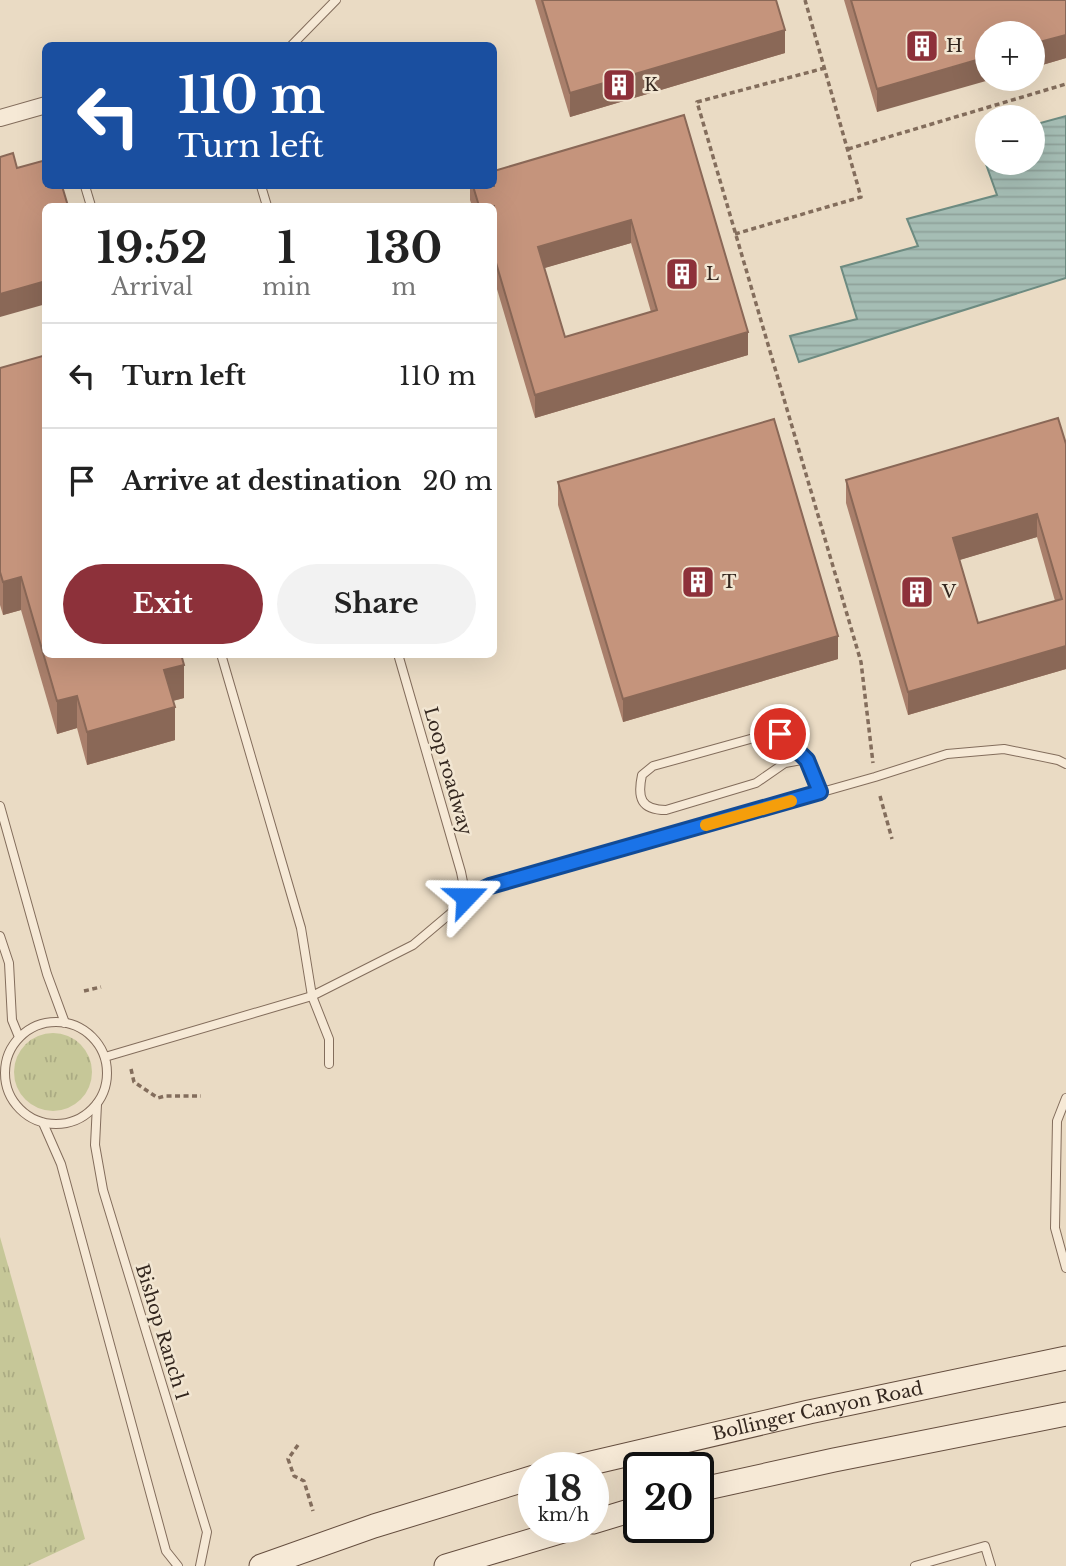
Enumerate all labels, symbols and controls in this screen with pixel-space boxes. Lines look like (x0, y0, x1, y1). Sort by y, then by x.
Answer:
map controls (975, 21, 1045, 175)
button: + (975, 21, 1045, 91)
building icon: H (903, 27, 941, 65)
place label: H (946, 35, 963, 57)
text: 110 m (178, 65, 325, 126)
building icon: K (600, 66, 638, 104)
icon: left (63, 70, 154, 161)
place label: K (644, 74, 659, 96)
button: − (975, 105, 1045, 175)
text: Turn left (178, 126, 324, 166)
text: 19:52 (97, 222, 208, 274)
text: 1 (277, 222, 296, 274)
text: 130 (365, 222, 442, 274)
building icon: L (663, 255, 701, 293)
place label: L (706, 263, 719, 285)
text: Arrival (111, 273, 193, 301)
text: min (262, 273, 311, 301)
text: m (392, 273, 416, 301)
icon: left (63, 357, 101, 395)
text: Turn left (122, 360, 246, 392)
text: 110 m (399, 360, 476, 392)
icon: arrive (63, 462, 101, 500)
text: Arrive at destination (122, 465, 402, 497)
text: 20 m (423, 465, 492, 497)
building icon: T (679, 563, 717, 601)
button: Exit (63, 564, 263, 644)
button: Share (277, 564, 476, 644)
place label: T (722, 571, 737, 593)
building icon: V (898, 573, 936, 611)
place label: V (941, 581, 957, 603)
street label: Loop roadway (419, 704, 477, 838)
pin (750, 704, 810, 764)
icon: arrive (761, 715, 799, 753)
position arrow (429, 860, 503, 934)
street label: Bishop Ranch 1 (131, 1261, 193, 1403)
street label: Bollinger Canyon Road (710, 1377, 925, 1445)
speed limit sign: 20 (623, 1452, 714, 1543)
text: 18 (545, 1467, 582, 1510)
text: km/h (538, 1504, 589, 1526)

